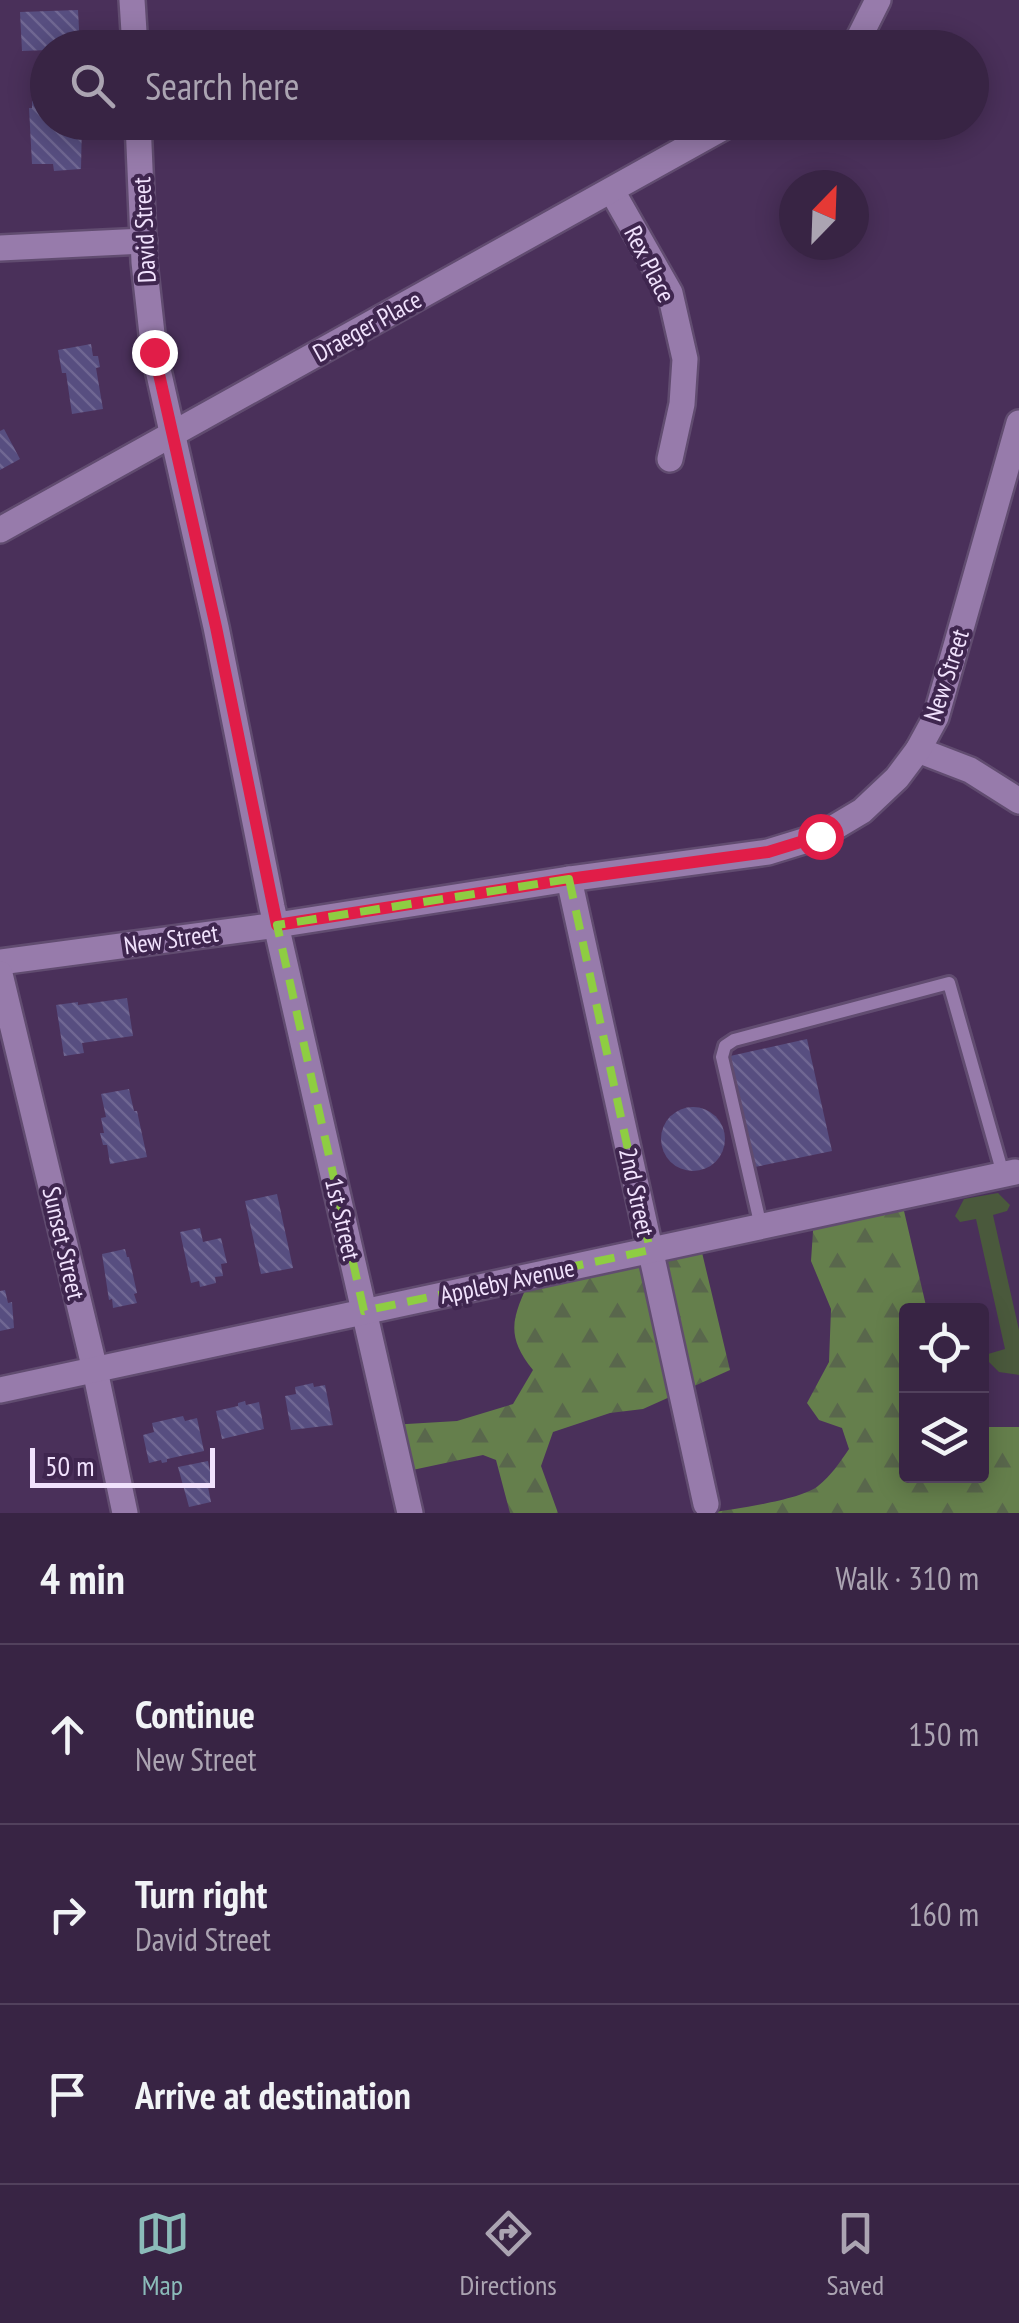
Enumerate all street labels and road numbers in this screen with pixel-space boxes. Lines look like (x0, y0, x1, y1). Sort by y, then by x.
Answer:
street label: David Street (125, 176, 163, 284)
street label: Rex Place (617, 220, 683, 308)
street label: Draeger Place (307, 283, 427, 369)
street label: New Street (916, 625, 976, 725)
street label: New Street (122, 917, 220, 961)
street label: 2nd Street (612, 1145, 662, 1240)
street label: 1st Street (318, 1175, 368, 1263)
street label: Sunset Street (35, 1183, 93, 1303)
street label: Appleby Avenue (437, 1251, 577, 1311)

